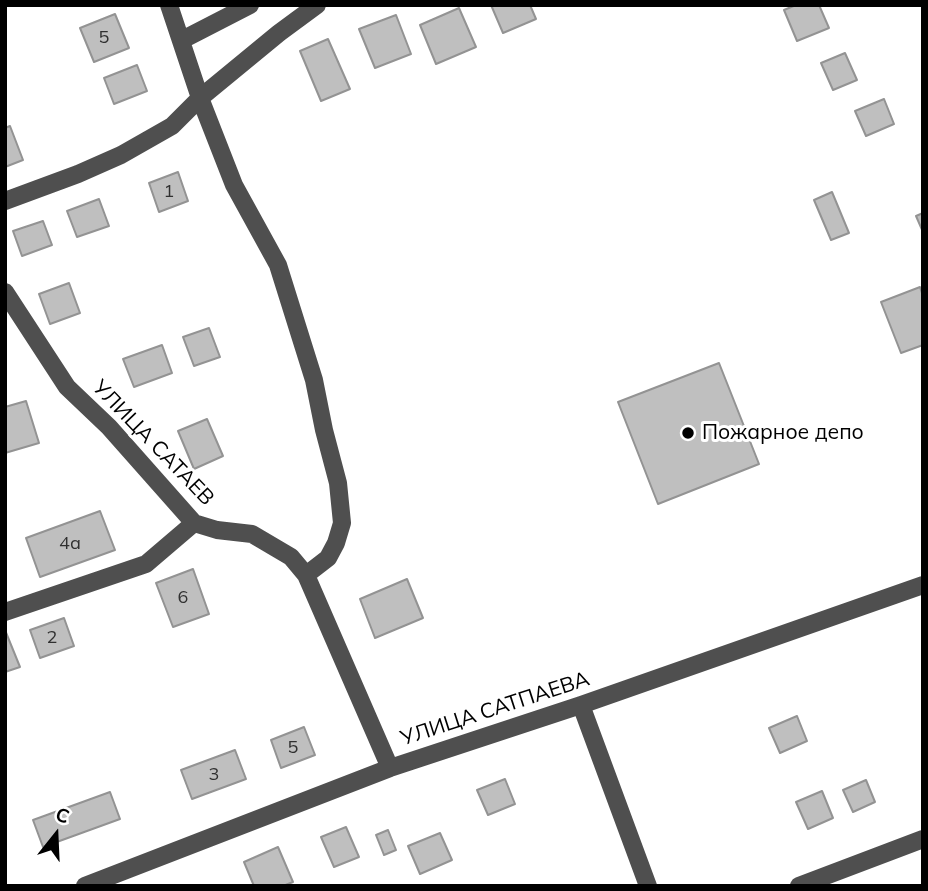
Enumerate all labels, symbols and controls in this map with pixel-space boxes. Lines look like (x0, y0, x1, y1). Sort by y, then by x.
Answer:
house number: 5 (99, 27, 109, 49)
house number: 1 (164, 181, 174, 203)
street label: УЛИЦА САТАЕВ (87, 375, 219, 511)
place label: Пожарное депо (702, 420, 864, 446)
marker: Пожарное депо (680, 425, 696, 441)
house number: 4а (59, 533, 81, 555)
house number: 6 (178, 587, 188, 609)
house number: 2 (47, 627, 57, 649)
street label: УЛИЦА САТПАЕВА (397, 667, 593, 751)
house number: 5 (288, 737, 298, 759)
house number: 3 (209, 764, 219, 786)
north arrow (21, 800, 91, 870)
text: С (53, 802, 72, 828)

